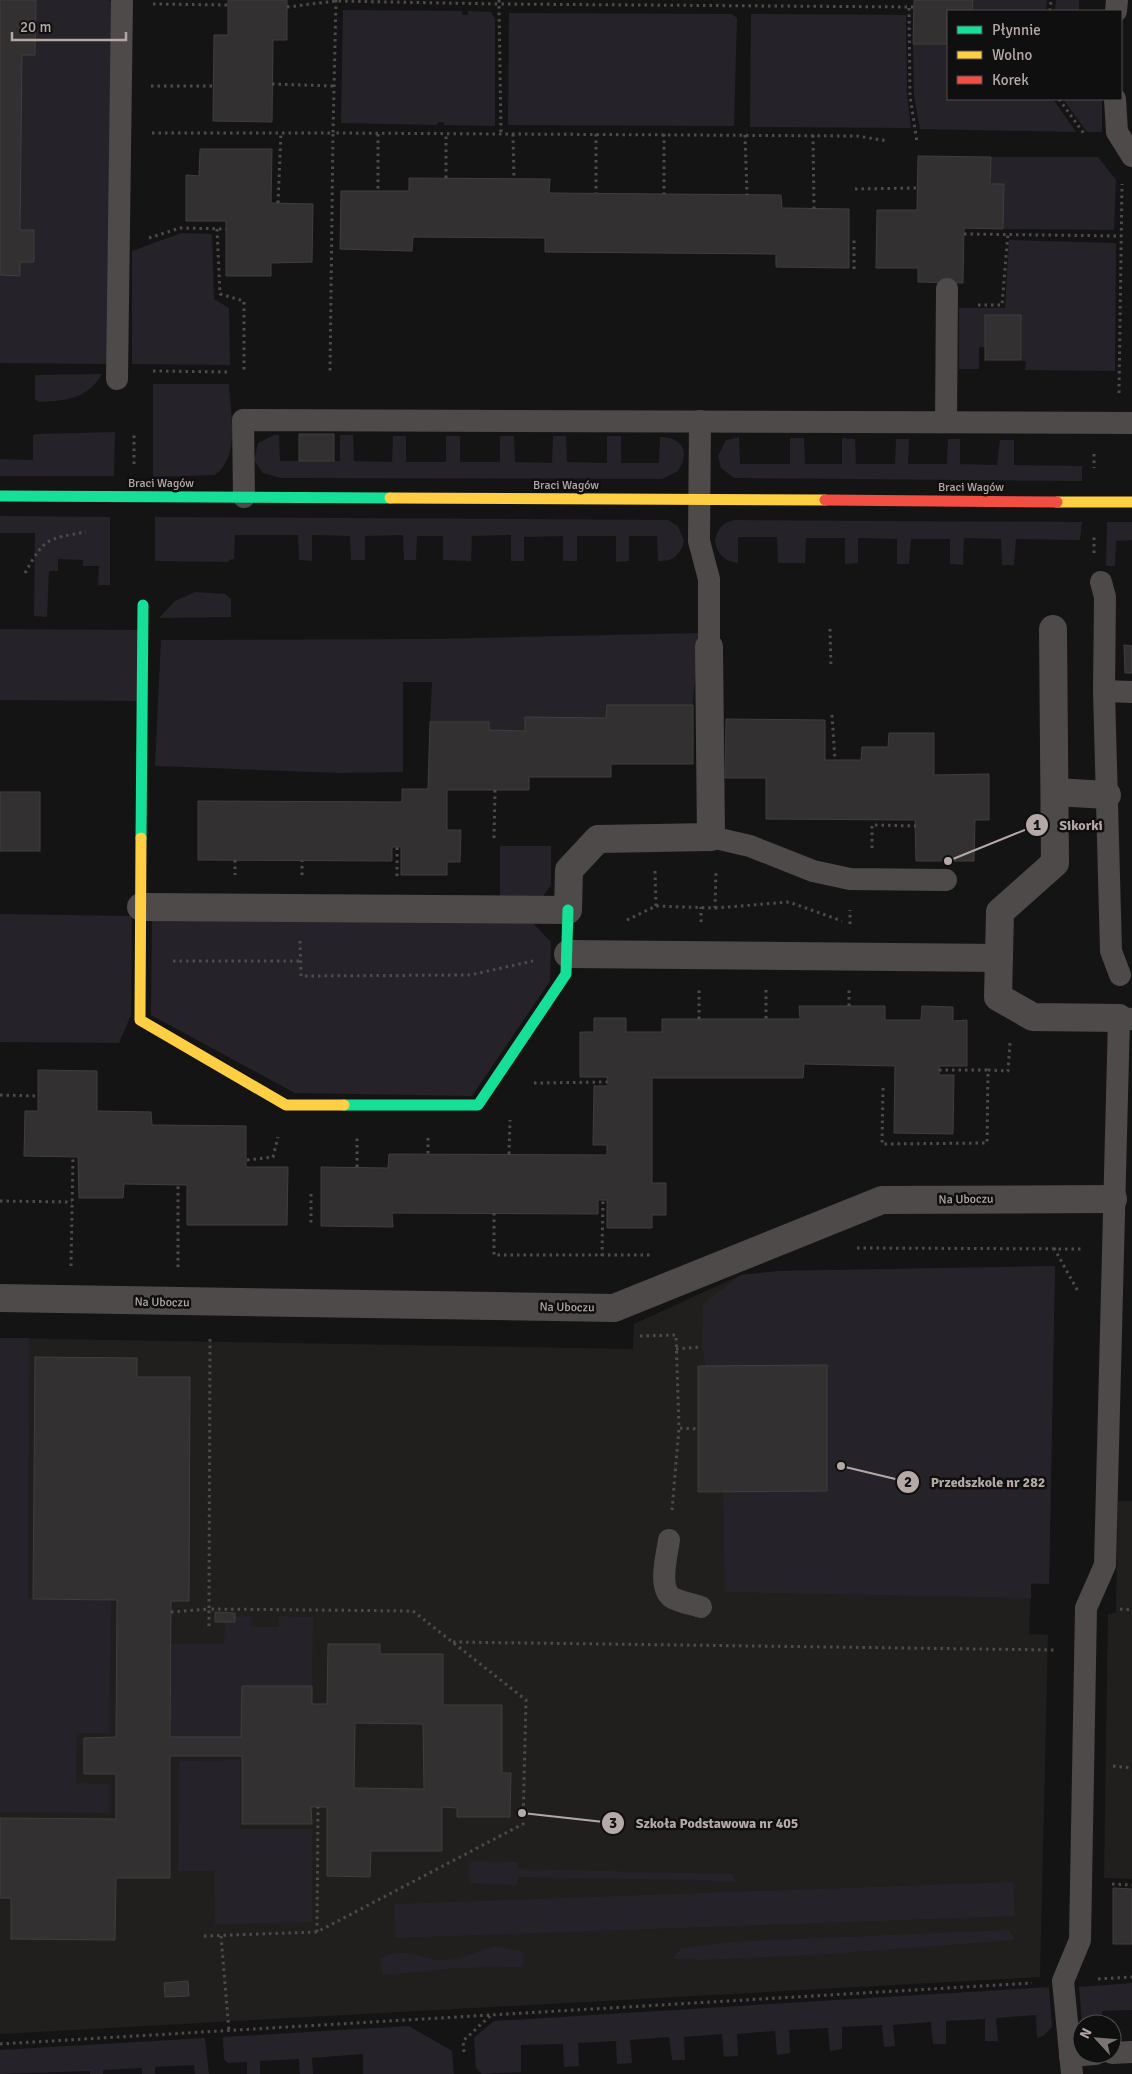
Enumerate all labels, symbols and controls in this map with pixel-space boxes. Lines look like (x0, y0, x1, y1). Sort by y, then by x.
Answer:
scale bar (12, 10, 126, 42)
legend (947, 10, 1122, 100)
text: 20 m (20, 18, 51, 36)
text: Płynnie (992, 21, 1041, 39)
text: Wolno (992, 46, 1033, 64)
text: Korek (992, 71, 1029, 89)
street label: Braci Wagów (128, 476, 194, 491)
street label: Braci Wagów (533, 478, 599, 493)
street label: Braci Wagów (938, 480, 1004, 495)
callout: Sikorki (1024, 811, 1112, 840)
text: 1 (1033, 816, 1041, 834)
text: Sikorki (1059, 817, 1103, 834)
street label: Na Uboczu (938, 1192, 994, 1207)
street label: Na Uboczu (134, 1295, 190, 1310)
street label: Na Uboczu (539, 1300, 595, 1315)
callout: Przedszkole nr 282 (895, 1468, 1055, 1497)
text: 2 (904, 1473, 912, 1491)
text: Przedszkole nr 282 (931, 1474, 1045, 1491)
callout: Szkoła Podstawowa nr 405 (601, 1808, 808, 1837)
text: 3 (609, 1814, 617, 1832)
text: Szkoła Podstawowa nr 405 (636, 1815, 798, 1832)
north arrow (1072, 2014, 1122, 2064)
text: N (1076, 2025, 1096, 2042)

